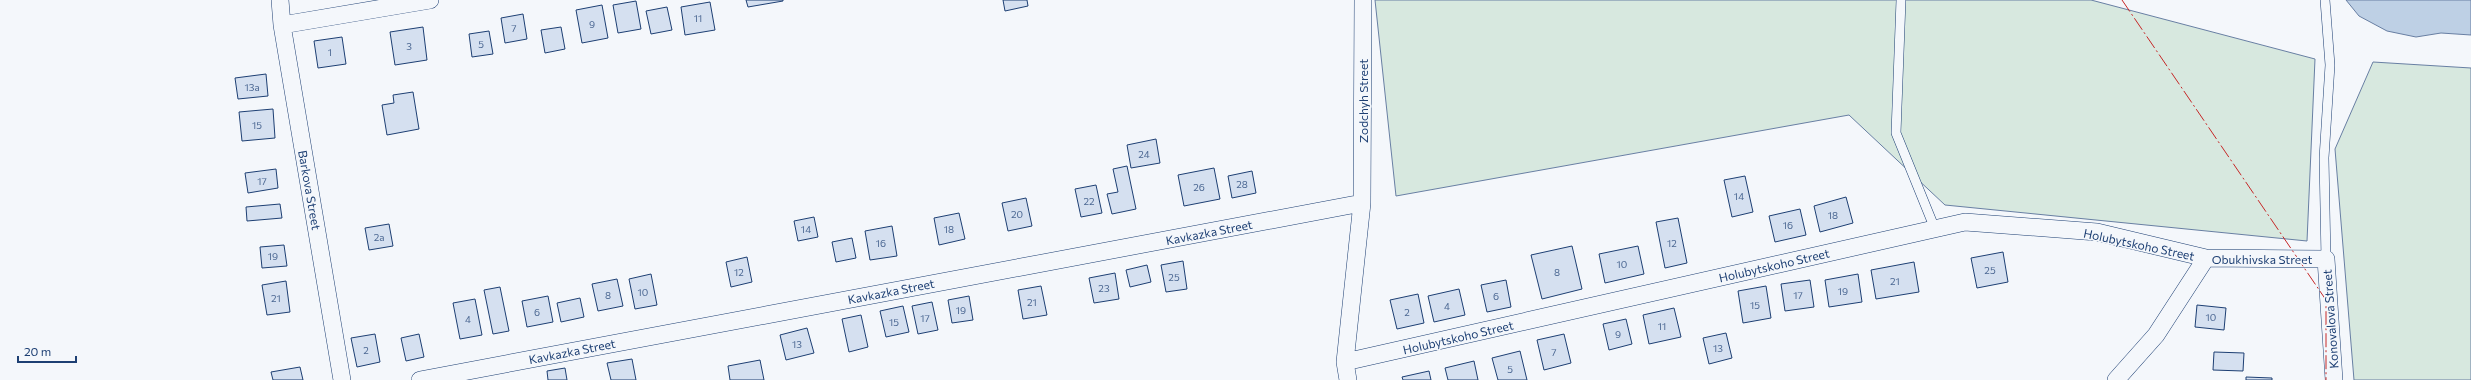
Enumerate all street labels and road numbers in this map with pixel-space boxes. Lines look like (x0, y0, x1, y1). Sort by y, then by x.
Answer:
street label: Zodchyh Street (1356, 59, 1370, 143)
street label: Barkova Street (296, 149, 324, 231)
street label: Kavkazka Street (1164, 217, 1254, 247)
street label: Holubytskoho Street (2082, 225, 2196, 263)
street label: Holubytskoho Street (1717, 245, 1831, 285)
street label: Obukhivska Street (2212, 252, 2312, 266)
street label: Konovalova Street (2320, 269, 2340, 369)
street label: Kavkazka Street (846, 276, 936, 306)
street label: Holubytskoho Street (1401, 317, 1515, 357)
street label: Kavkazka Street (527, 336, 617, 366)

